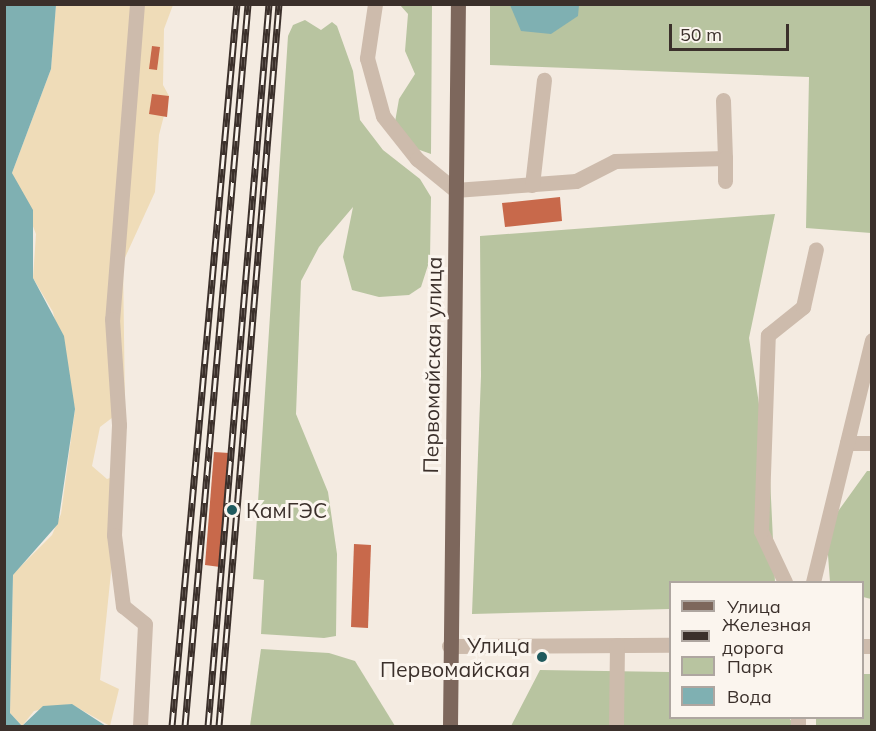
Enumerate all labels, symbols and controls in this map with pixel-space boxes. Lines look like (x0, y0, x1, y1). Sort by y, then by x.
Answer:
scale bar (672, 12, 792, 50)
text: 50 m (680, 23, 722, 46)
street label: Первомайская улица (418, 256, 446, 474)
place label: КамГЭС (246, 497, 327, 523)
marker: КамГЭС (223, 501, 241, 519)
legend (669, 581, 864, 719)
text: Улица (727, 595, 781, 618)
text: Железная дорога (722, 613, 811, 659)
place label: Улица Первомайская (380, 632, 530, 682)
marker: Улица Первомайская (535, 650, 549, 664)
text: Парк (727, 655, 772, 678)
text: Вода (727, 685, 772, 708)

